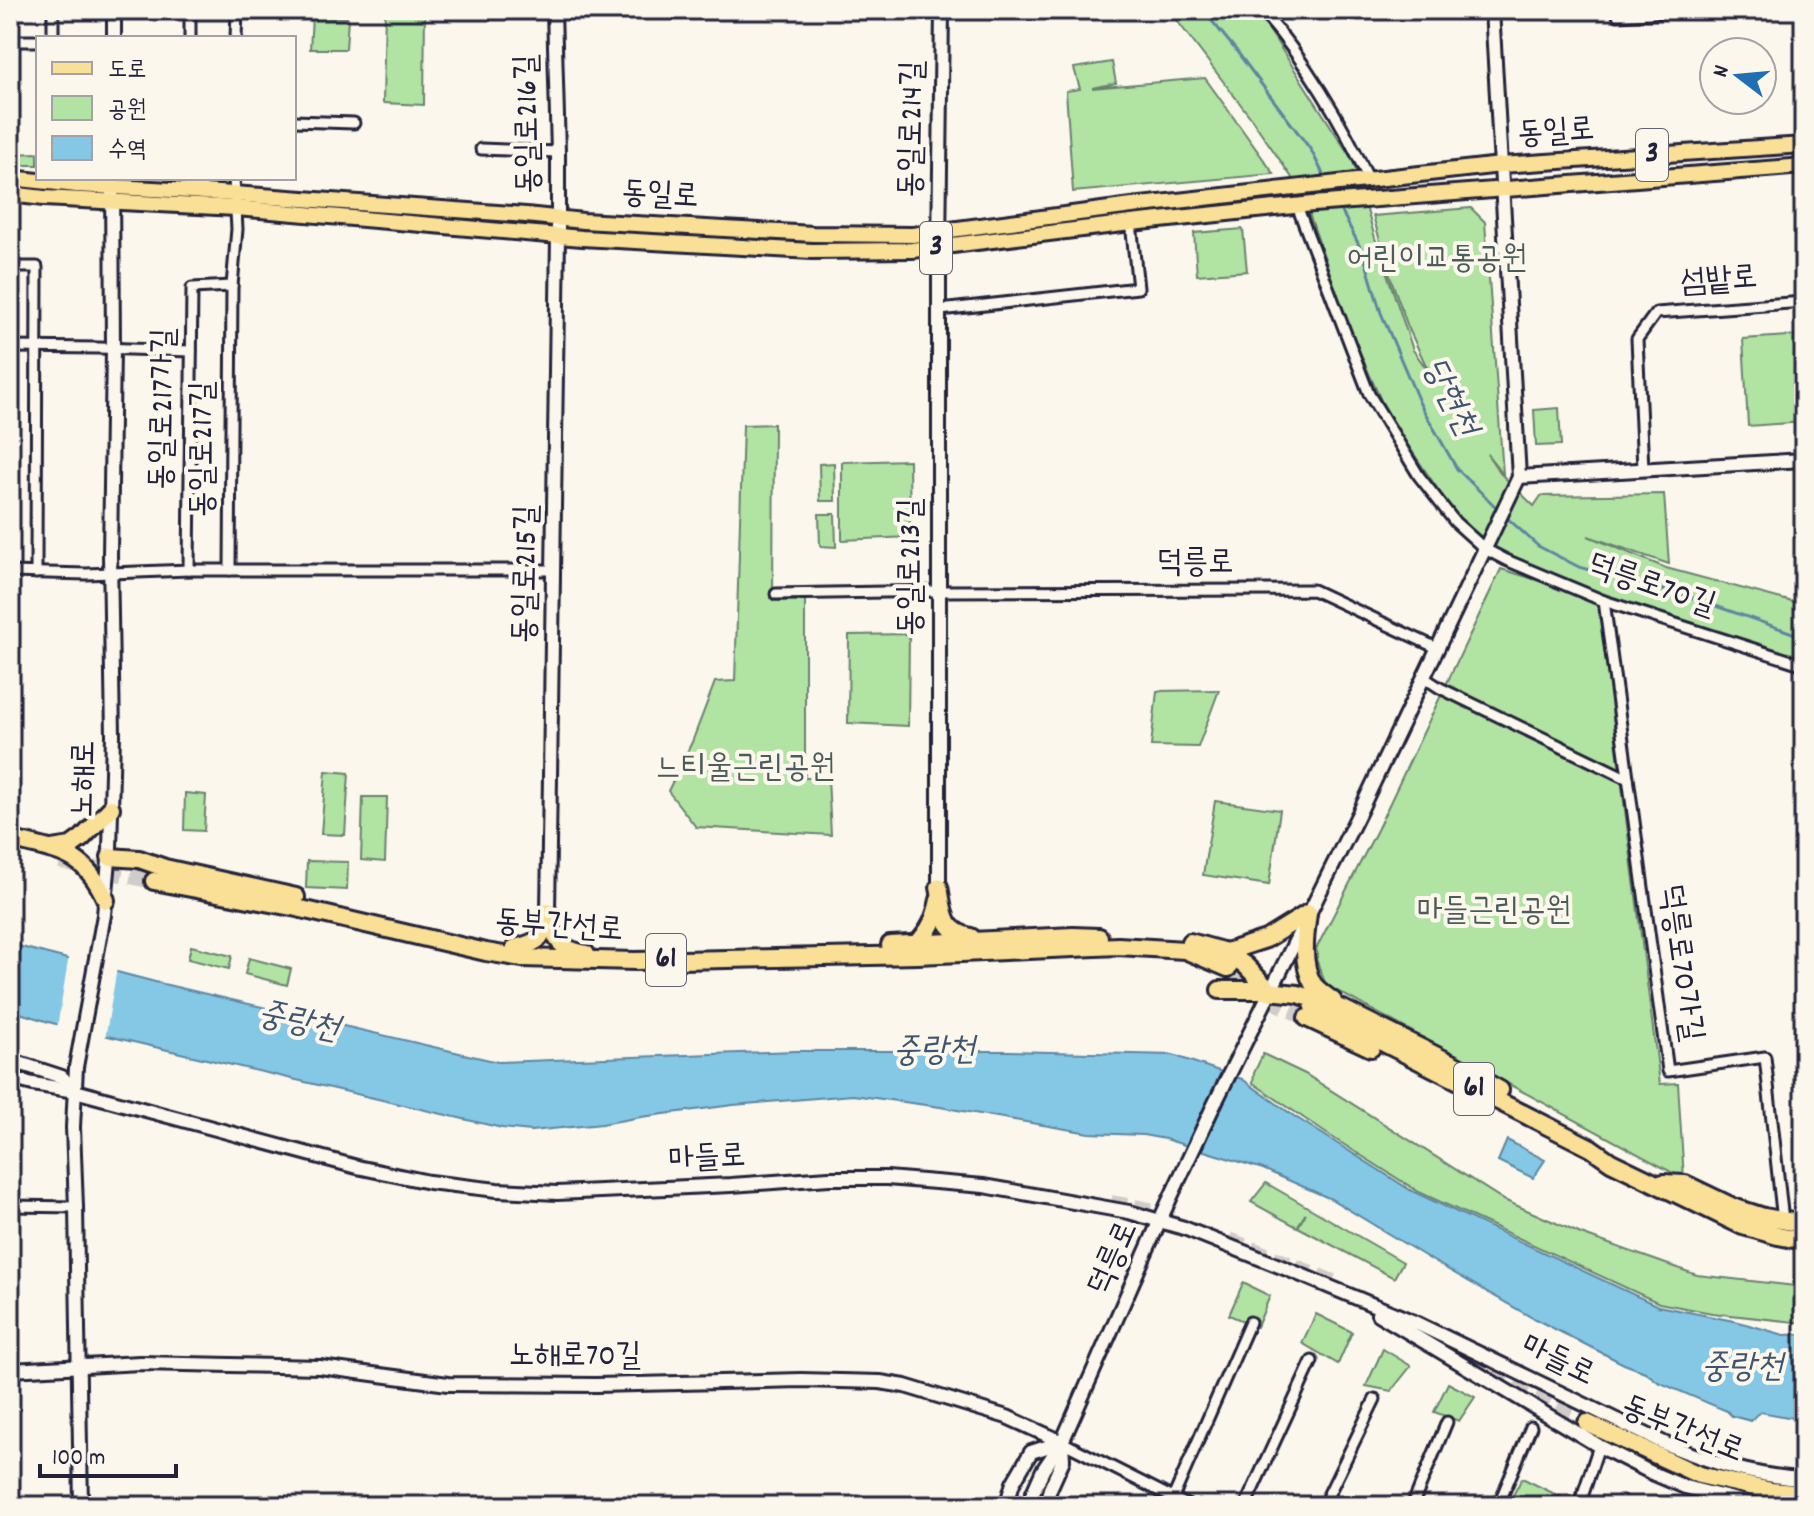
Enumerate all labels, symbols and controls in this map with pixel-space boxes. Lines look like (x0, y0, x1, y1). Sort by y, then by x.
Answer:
legend (36, 36, 296, 180)
north arrow (1698, 36, 1778, 116)
text: 도로 (108, 54, 147, 88)
street label: 동일로216길 (506, 54, 554, 194)
street label: 동일로214길 (890, 60, 938, 198)
text: N (1706, 62, 1739, 81)
text: 공원 (108, 94, 147, 128)
street label: 동일로 (1516, 108, 1596, 160)
road number: 3 (1636, 129, 1668, 181)
text: 수역 (108, 134, 147, 168)
street label: 동일로 (620, 172, 700, 222)
road number: 3 (920, 222, 952, 274)
park label: 어린이교통공원 (1347, 238, 1527, 284)
street label: 섬밭로 (1679, 256, 1759, 308)
street label: 동일로217가길 (141, 328, 189, 490)
water label: 당현천 (1408, 350, 1490, 449)
street label: 동일로217길 (182, 381, 228, 517)
street label: 동일로213길 (890, 498, 936, 636)
street label: 동일로215길 (504, 504, 552, 644)
street label: 덕릉로 (1156, 542, 1234, 588)
street label: 덕릉로70길 (1581, 544, 1721, 630)
street label: 노해로 (62, 740, 110, 818)
park label: 느티울근린공원 (655, 747, 835, 793)
street label: 덕릉로70가길 (1645, 881, 1713, 1045)
park label: 마들근린공원 (1417, 890, 1571, 936)
street label: 동부간선로 (493, 901, 625, 955)
road number: 61 (646, 934, 686, 986)
water label: 중랑천 (253, 992, 347, 1057)
water label: 중랑천 (893, 1028, 979, 1078)
road number: 61 (1454, 1063, 1494, 1115)
street label: 마들로 (667, 1135, 747, 1185)
street label: 덕릉로 (1078, 1214, 1152, 1304)
street label: 마들로 (1512, 1324, 1602, 1400)
street label: 노해로70길 (509, 1335, 641, 1381)
water label: 중랑천 (1701, 1345, 1787, 1394)
street label: 동부간선로 (1614, 1386, 1750, 1476)
scale bar (40, 1428, 176, 1478)
text: 100 m (52, 1442, 105, 1476)

